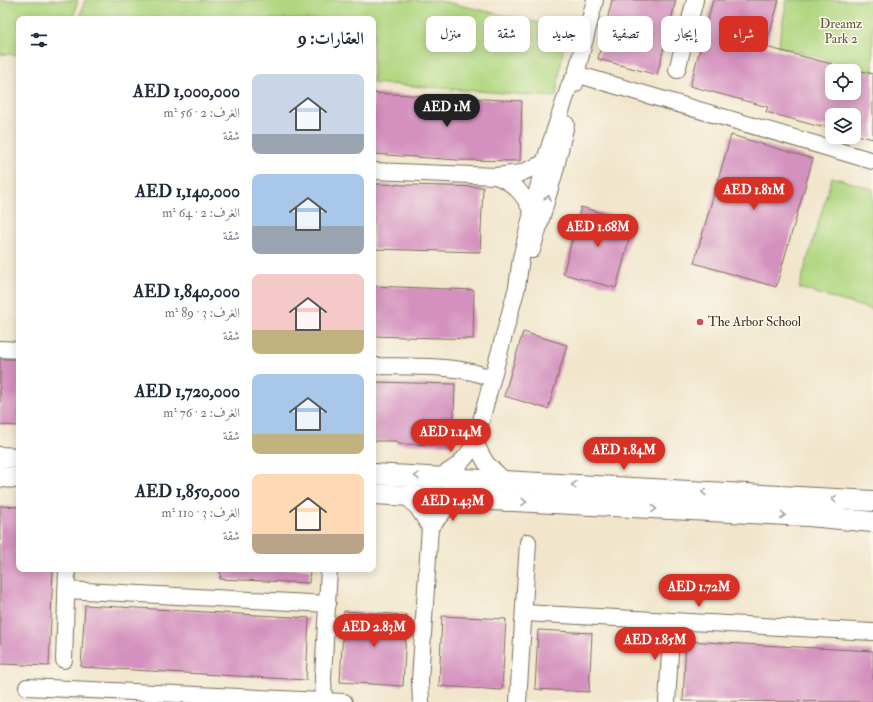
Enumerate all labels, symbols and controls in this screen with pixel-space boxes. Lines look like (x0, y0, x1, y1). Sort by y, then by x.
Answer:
chip: منزل (426, 16, 476, 52)
chip: شقة (484, 16, 530, 52)
chip: جديد (538, 16, 590, 52)
chip: تصفية (598, 16, 653, 52)
chip: إيجار (661, 16, 711, 52)
chip: شراء (719, 16, 768, 52)
park label: Dreamz Park 2 (820, 16, 863, 47)
text: العقارات: 9 (298, 28, 364, 49)
icon: filters (28, 29, 50, 51)
map controls (825, 64, 861, 144)
button: locate (825, 64, 861, 100)
text: AED 1,000,000 (133, 81, 240, 102)
icon: home (284, 90, 332, 138)
pin: AED 1M (414, 94, 480, 128)
text: AED 1M (423, 99, 471, 115)
text: الغرف: 2 · 56 m² (164, 105, 240, 121)
button: layers (825, 108, 861, 144)
text: شقة (223, 128, 240, 144)
pin: AED 1.81M (708, 177, 800, 211)
text: AED 1,140,000 (135, 181, 240, 202)
text: AED 1.81M (723, 182, 785, 198)
icon: home (284, 190, 332, 238)
one-way arrow (543, 195, 552, 202)
text: الغرف: 2 · 64 m² (162, 205, 240, 221)
pin: AED 1.68M (552, 214, 644, 248)
text: AED 1.68M (566, 219, 630, 235)
text: شقة (223, 228, 240, 244)
text: AED 1,840,000 (133, 281, 240, 302)
icon: home (284, 290, 332, 338)
text: الغرف: 3 · 89 m² (165, 305, 240, 321)
place label: The Arbor School (708, 314, 802, 330)
marker: The Arbor School (695, 317, 705, 327)
text: شقة (223, 328, 240, 344)
text: AED 1,720,000 (135, 381, 240, 402)
icon: home (284, 390, 332, 438)
text: الغرف: 2 · 76 m² (163, 405, 240, 421)
pin: AED 1.14M (405, 419, 497, 453)
text: AED 1.14M (420, 424, 482, 440)
text: شقة (223, 428, 240, 444)
pin: AED 1.84M (578, 437, 670, 471)
text: AED 1.84M (592, 442, 656, 458)
one-way arrow (414, 471, 420, 480)
one-way arrow (571, 480, 577, 489)
text: AED 1,850,000 (135, 481, 240, 502)
one-way arrow (701, 487, 707, 496)
pin: AED 1.43M (407, 488, 499, 522)
icon: home (284, 490, 332, 538)
text: AED 1.43M (422, 493, 484, 509)
one-way arrow (831, 494, 837, 503)
one-way arrow (521, 498, 527, 506)
one-way arrow (651, 504, 657, 513)
text: الغرف: 3 · 110 m² (162, 505, 240, 521)
one-way arrow (780, 511, 786, 519)
text: شقة (223, 528, 240, 544)
pin: AED 1.72M (653, 574, 745, 608)
text: AED 1.72M (668, 579, 730, 595)
pin: AED 2.83M (328, 614, 420, 648)
text: AED 2.83M (342, 619, 406, 635)
pin: AED 1.85M (609, 627, 701, 661)
text: AED 1.85M (624, 632, 686, 648)

